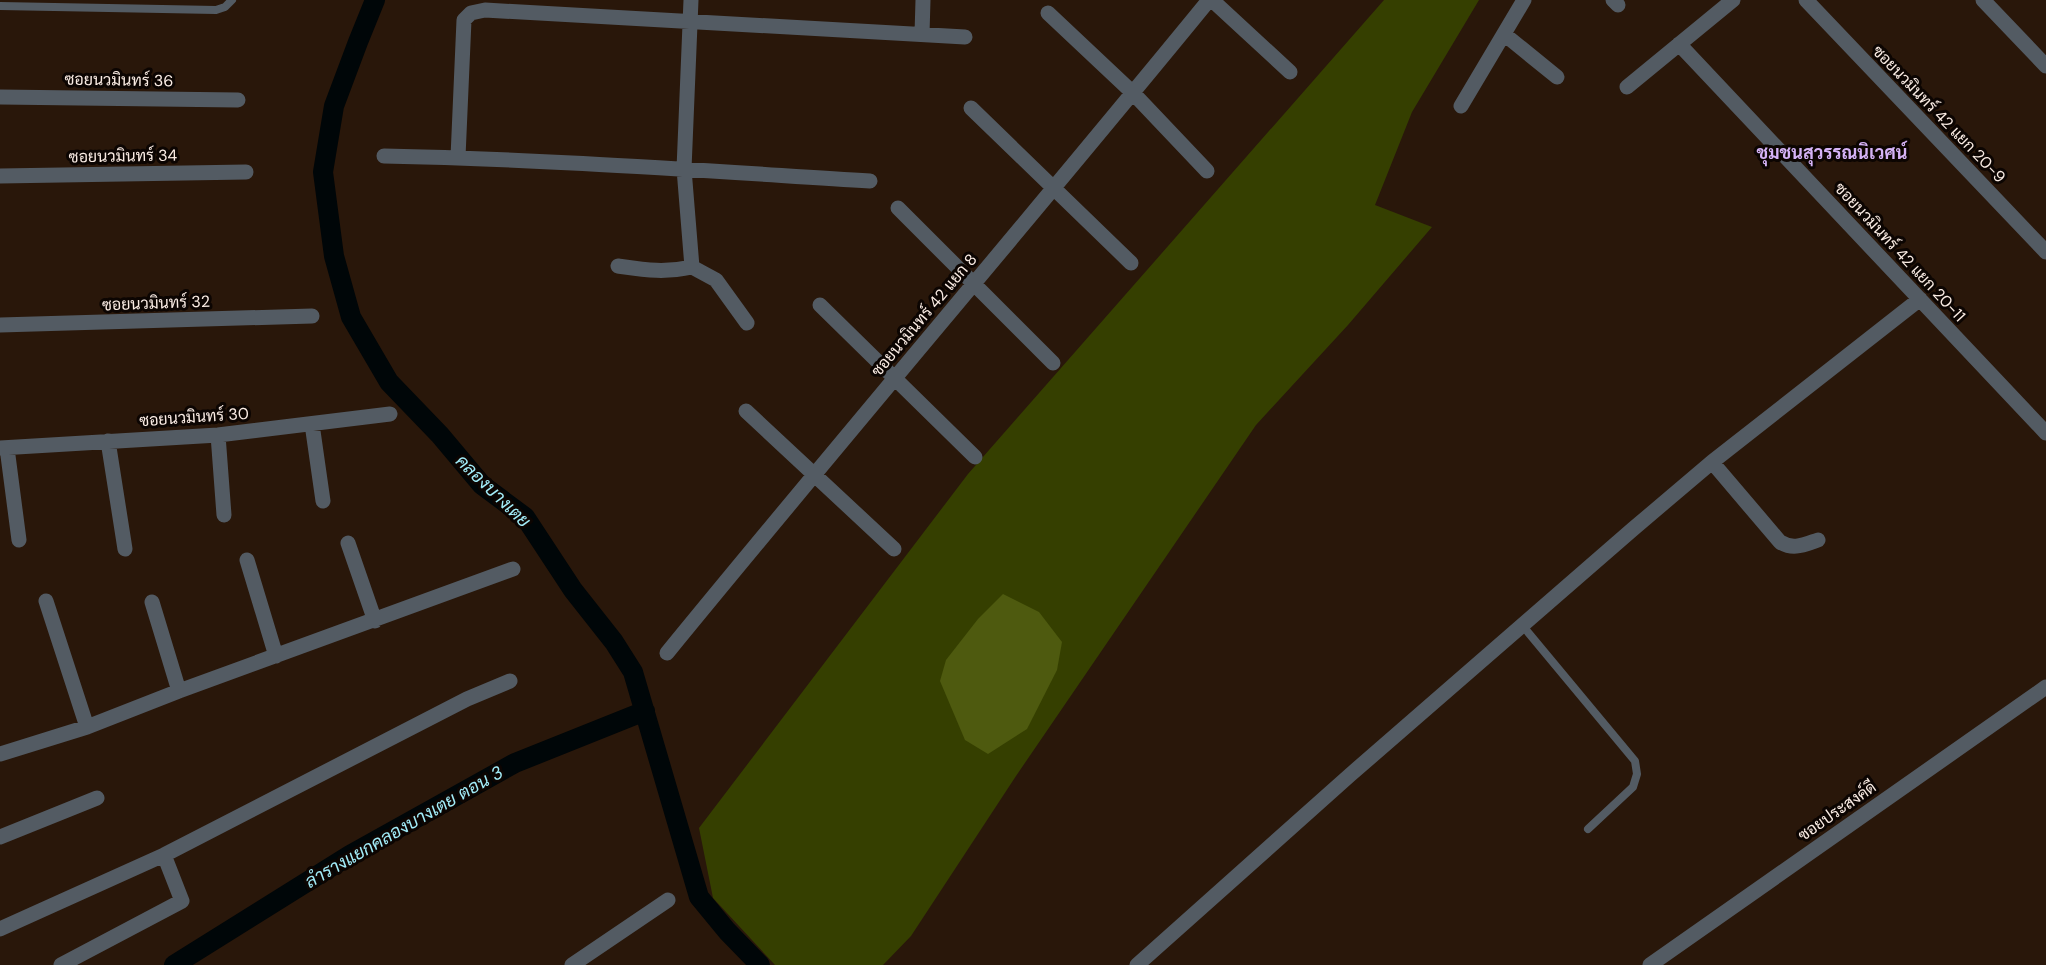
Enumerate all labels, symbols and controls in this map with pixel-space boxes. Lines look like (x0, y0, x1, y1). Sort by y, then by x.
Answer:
street label: ซอยนวมินทร์ 42 แยก 20-9 (1868, 39, 2012, 187)
street label: ซอยนวมินทร์ 36 (64, 67, 174, 91)
district label: ชุมชนสุวรรณนิเวศน์ (1757, 140, 1908, 167)
street label: ซอยนวมินทร์ 34 (69, 143, 178, 167)
street label: ซอยนวมินทร์ 42 แยก 20-11 (1830, 177, 1972, 326)
street label: ซอยนวมินทร์ 42 แยก 8 (865, 248, 982, 381)
street label: ซอยนวมินทร์ 32 (102, 289, 210, 315)
street label: ซอยนวมินทร์ 30 (138, 401, 250, 431)
water label: คลองบางเตย (450, 449, 536, 533)
water label: ลำรางแยกคลองบางเตย ตอน 3 (301, 760, 507, 894)
street label: ซอยประสงค์ดี (1793, 775, 1880, 846)

